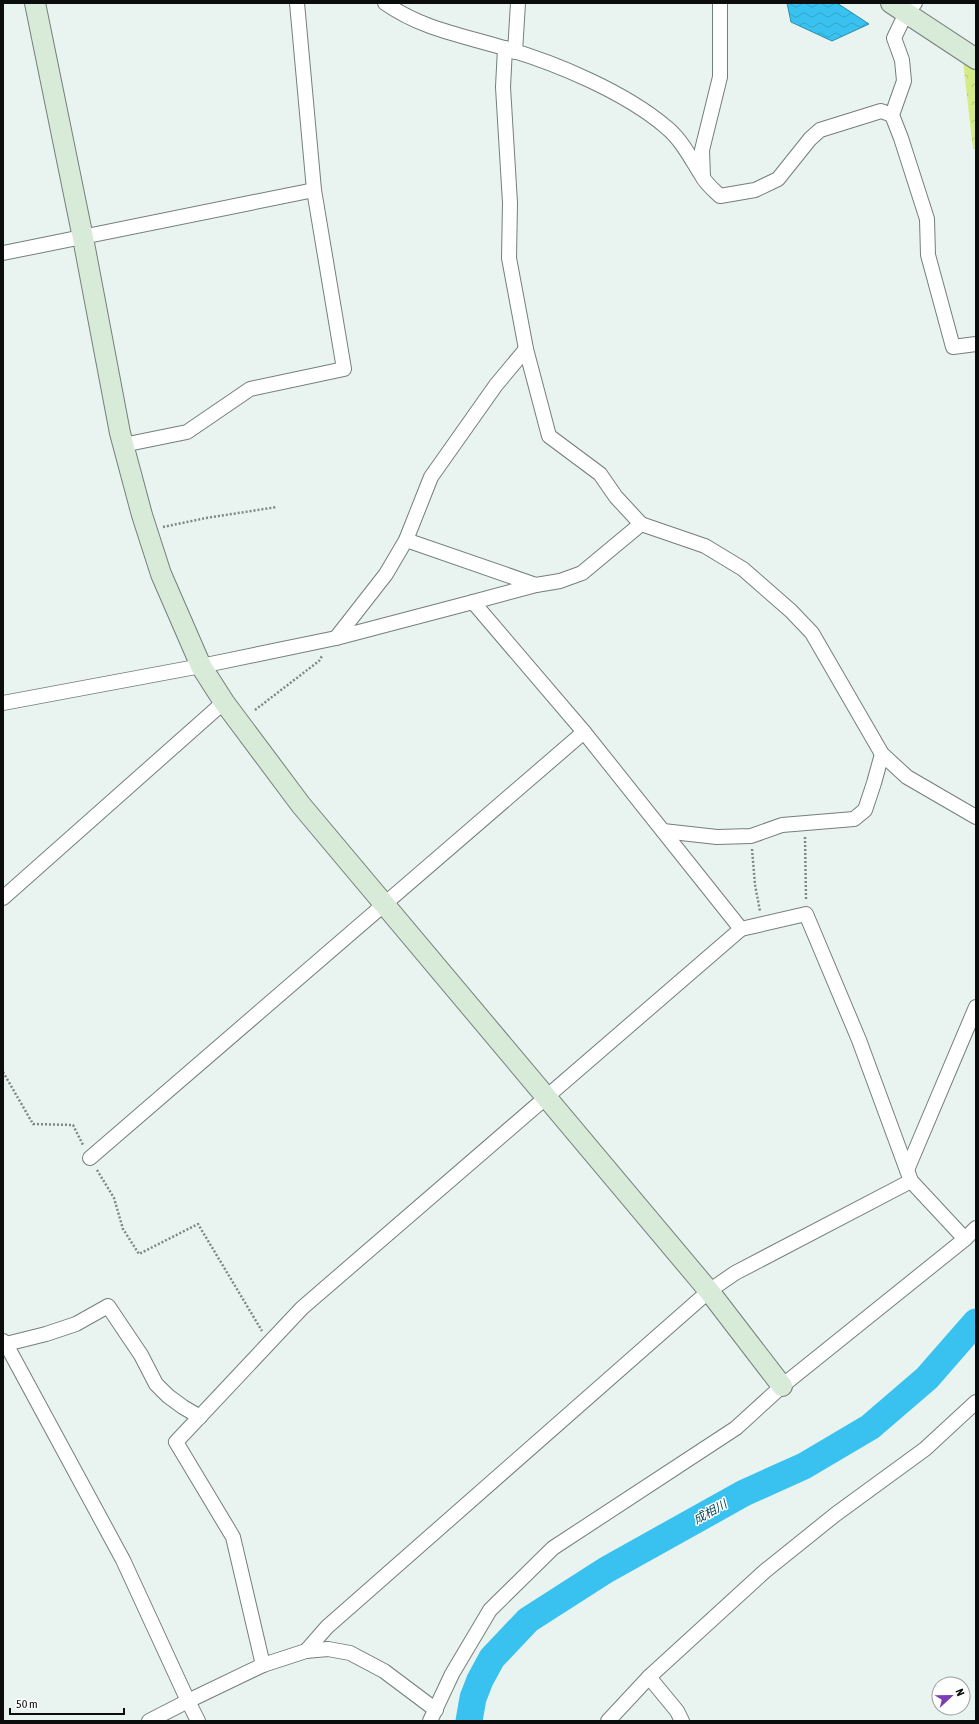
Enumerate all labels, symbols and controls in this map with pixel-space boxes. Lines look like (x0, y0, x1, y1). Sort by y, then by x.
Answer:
water label: 成相川 (691, 1496, 731, 1527)
north arrow (931, 1676, 971, 1716)
text: N (953, 1687, 967, 1698)
scale bar (10, 1690, 124, 1716)
text: 50 m (16, 1697, 38, 1711)

